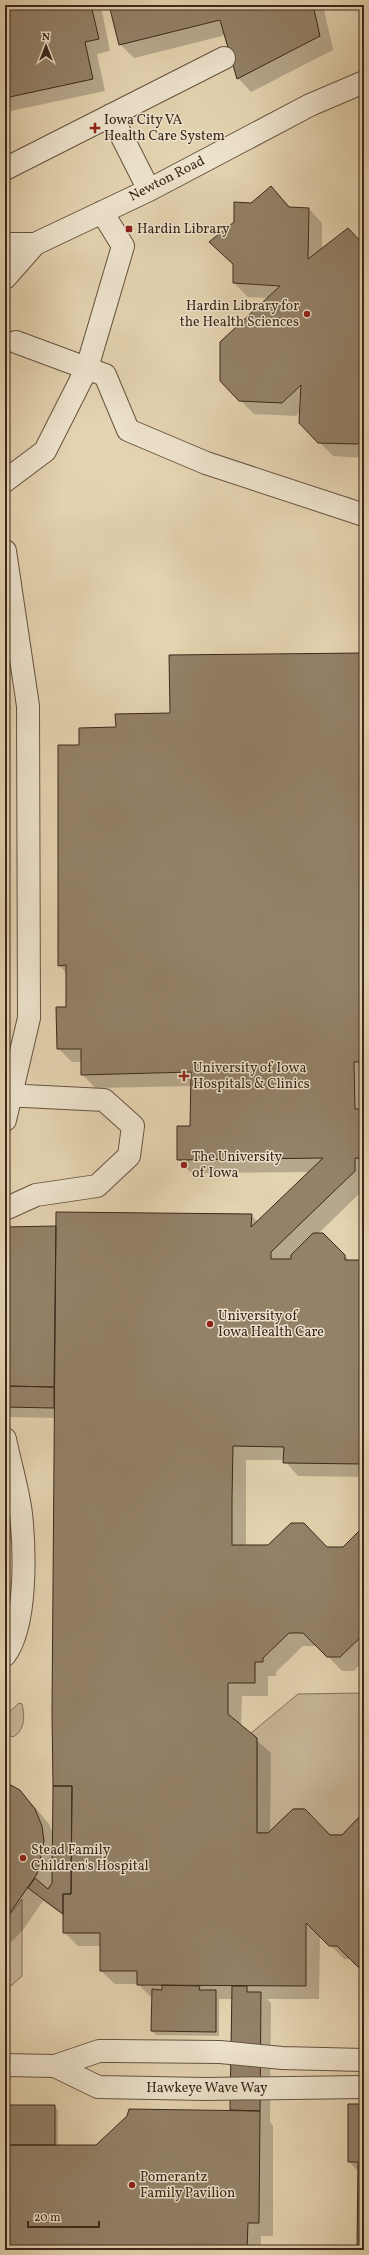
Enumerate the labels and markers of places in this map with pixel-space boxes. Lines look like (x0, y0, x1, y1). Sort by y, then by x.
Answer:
place label: Iowa City VA Health Care System (104, 111, 225, 146)
marker: Iowa City VA Health Care System (89, 122, 101, 134)
place label: Hardin Library (137, 220, 230, 239)
marker: Hardin Library (124, 224, 134, 234)
place label: Hardin Library for the Health Sciences (180, 297, 299, 332)
marker: Hardin Library for the Health Sciences (302, 309, 312, 319)
place label: University of Iowa Hospitals & Clinics (193, 1059, 310, 1094)
marker: University of Iowa Hospitals & Clinics (178, 1070, 190, 1082)
place label: The University of Iowa (192, 1148, 283, 1183)
marker: The University of Iowa (179, 1160, 189, 1170)
place label: University of Iowa Health Care (218, 1307, 324, 1342)
marker: University of Iowa Health Care (205, 1319, 215, 1329)
place label: Stead Family Children's Hospital (31, 1841, 149, 1876)
marker: Stead Family Children's Hospital (18, 1853, 28, 1863)
place label: Pomerantz Family Pavilion (140, 2168, 235, 2203)
marker: Pomerantz Family Pavilion (127, 2180, 137, 2190)

